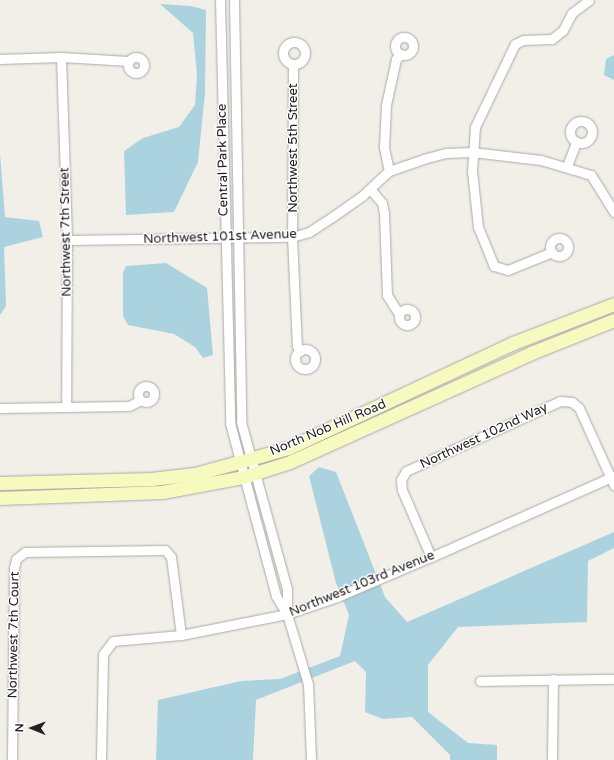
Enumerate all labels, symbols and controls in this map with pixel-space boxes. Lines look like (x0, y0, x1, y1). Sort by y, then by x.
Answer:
street label: Northwest 5th Street (285, 83, 301, 213)
street label: Central Park Place (214, 104, 232, 216)
street label: Northwest 7th Street (57, 167, 75, 297)
street label: Northwest 101st Avenue (143, 227, 297, 247)
street label: North Nob Hill Road (268, 396, 388, 460)
street label: Northwest 102nd Way (418, 400, 550, 472)
street label: Northwest 103rd Avenue (287, 548, 437, 620)
street label: Northwest 7th Court (5, 571, 23, 699)
north arrow (12, 708, 52, 748)
text: N (13, 723, 26, 732)

